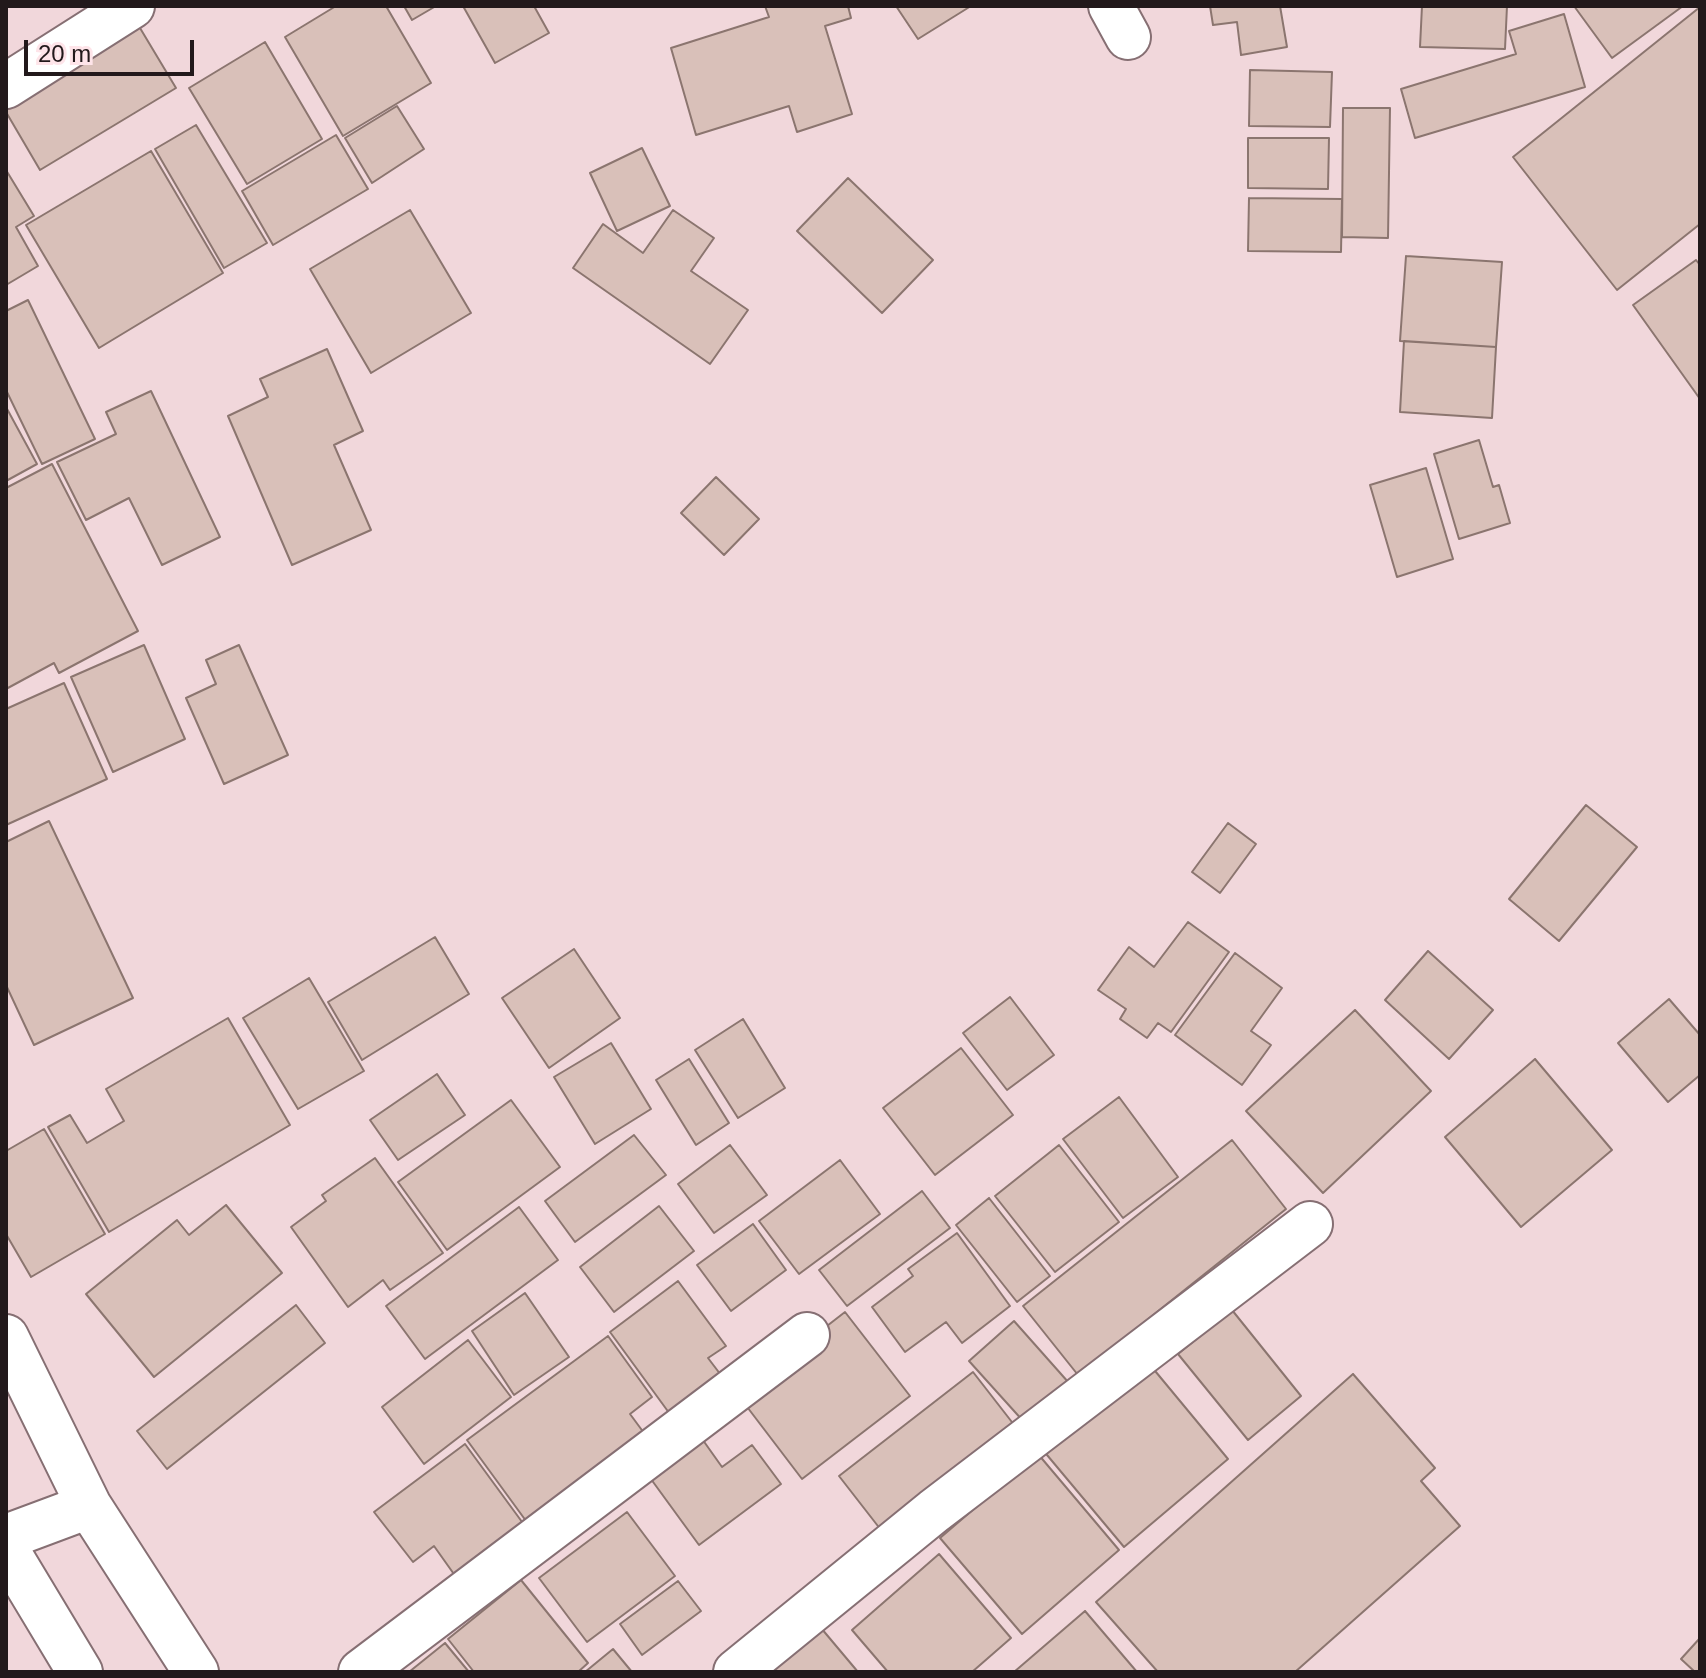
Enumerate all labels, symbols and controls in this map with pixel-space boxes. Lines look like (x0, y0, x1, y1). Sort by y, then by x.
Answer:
scale bar (28, 24, 198, 74)
text: 20 m (38, 40, 91, 67)

